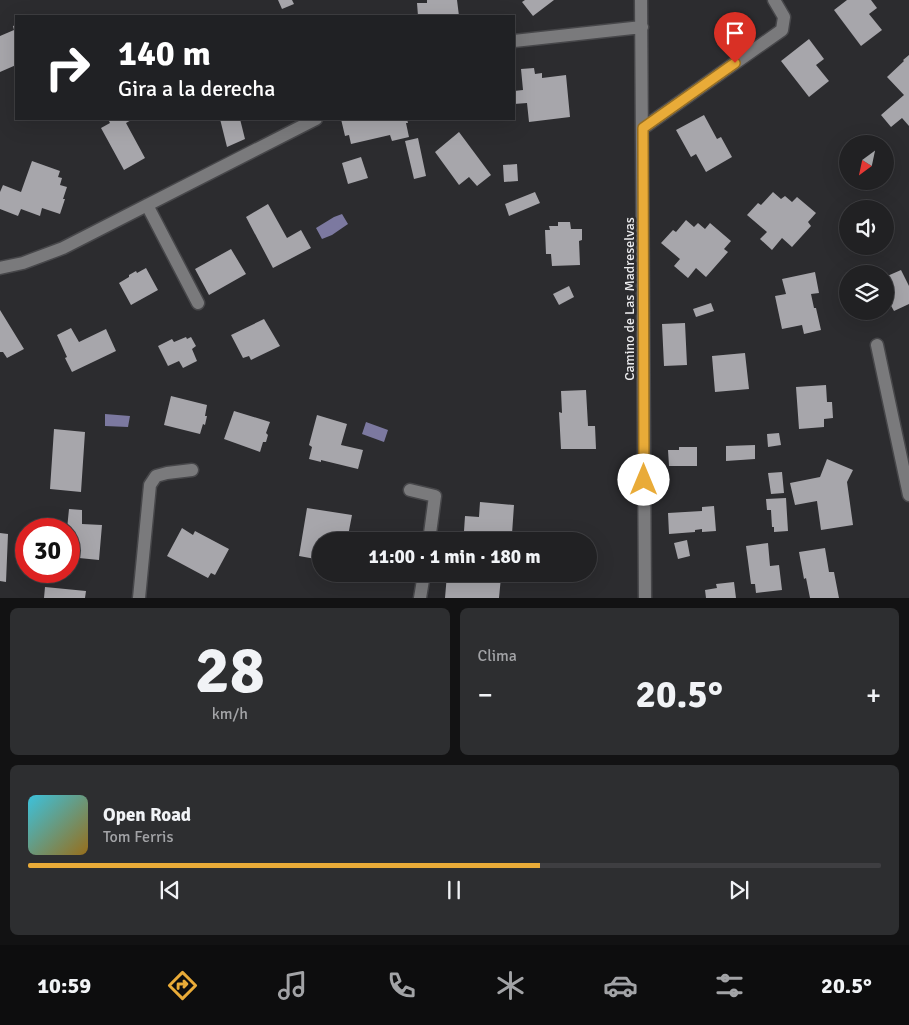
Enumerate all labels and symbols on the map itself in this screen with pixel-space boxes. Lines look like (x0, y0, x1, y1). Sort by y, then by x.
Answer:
pin (714, 12, 756, 63)
north arrow (839, 135, 894, 190)
street label: Camino de Las Madreselvas (621, 217, 638, 381)
position arrow (617, 453, 669, 505)
speed limit sign: 30 (15, 518, 80, 583)

